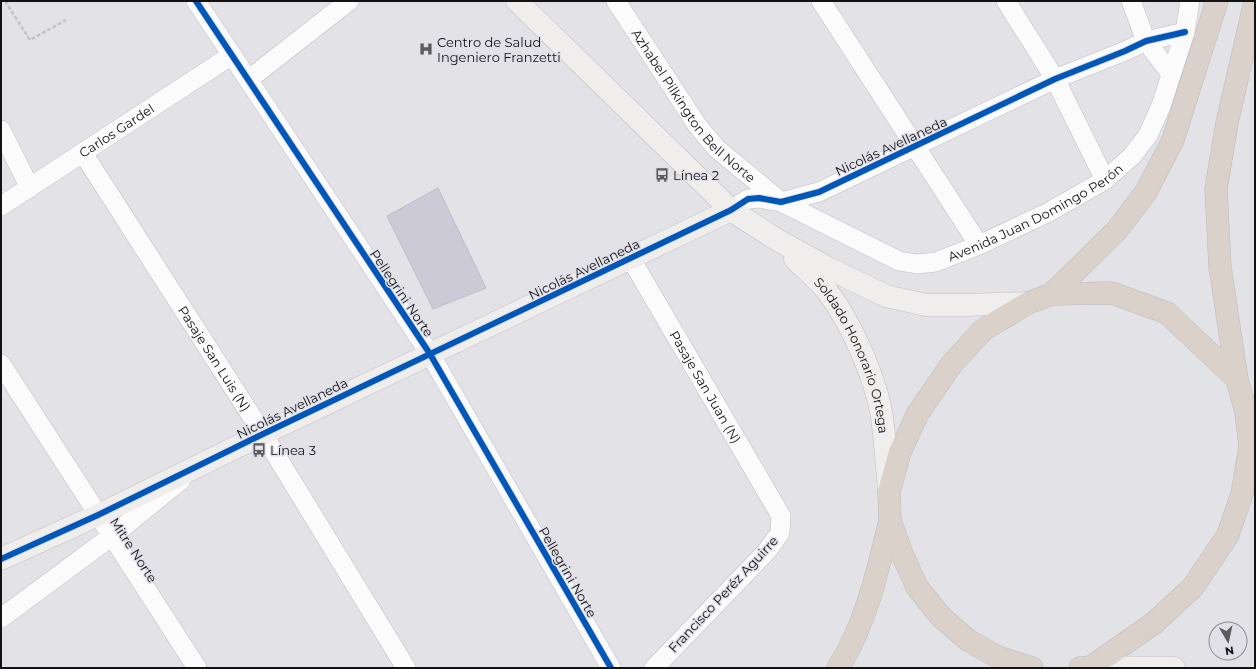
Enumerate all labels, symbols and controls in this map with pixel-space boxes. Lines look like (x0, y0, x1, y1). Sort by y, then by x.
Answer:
street label: Azhabel Pilkington Bell Norte (628, 26, 759, 186)
place label: Centro de Salud Ingeniero Franzetti (437, 34, 561, 65)
hospital icon: Centro de Salud Ingeniero Franzetti (418, 41, 434, 57)
street label: Carlos Gardel (76, 100, 157, 161)
street label: Nicolás Avellaneda (832, 113, 950, 179)
street label: Avenida Juan Domingo Perón (946, 160, 1126, 264)
bus stop icon: Línea 2 (654, 167, 670, 183)
place label: Línea 2 (673, 167, 719, 183)
street label: Nicolás Avellaneda (526, 235, 642, 303)
street label: Pellegrini Norte (367, 246, 437, 340)
street label: Soldado Honorario Ortega (811, 274, 892, 434)
street label: Pasaje San Luis (N) (175, 303, 254, 414)
street label: Pasaje San Juan (N) (666, 328, 745, 446)
street label: Nicolás Avellaneda (234, 374, 350, 442)
bus stop icon: Línea 3 (251, 442, 267, 458)
place label: Línea 3 (270, 442, 316, 458)
street label: Mitre Norte (107, 514, 161, 586)
street label: Pellegrini Norte (536, 524, 601, 620)
street label: Francisco Peréz Aguirre (665, 532, 781, 656)
north arrow (1208, 621, 1248, 661)
text: N (1224, 643, 1235, 658)

